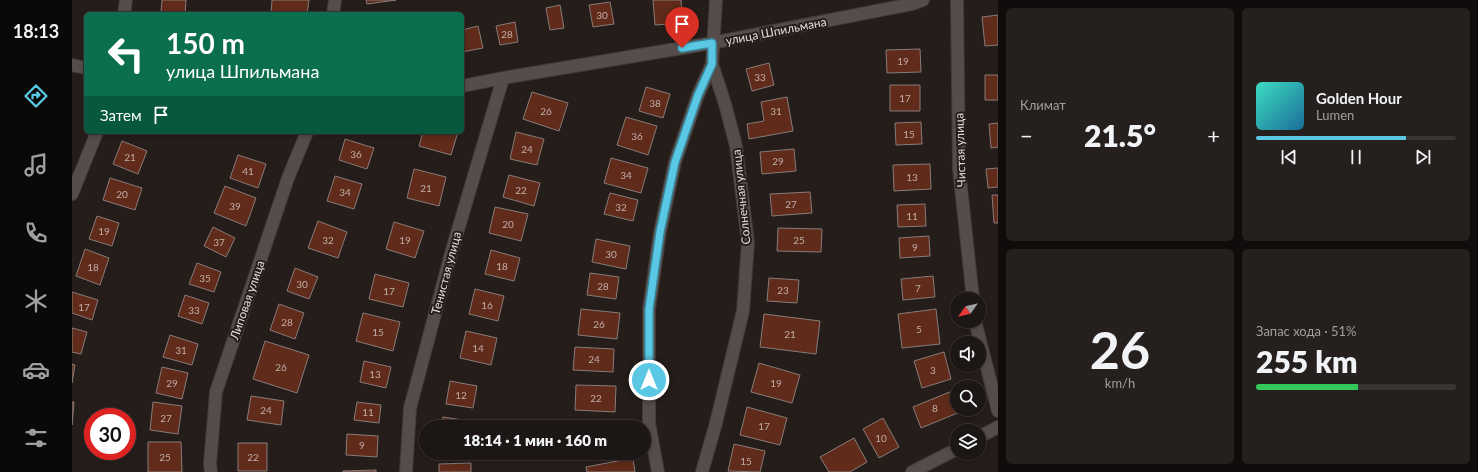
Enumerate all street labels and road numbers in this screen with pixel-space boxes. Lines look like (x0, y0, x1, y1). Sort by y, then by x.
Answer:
street label: улица Шпильмана (724, 14, 828, 48)
street label: Чистая улица (951, 113, 969, 187)
street label: Солнечная улица (729, 149, 753, 245)
street label: Тенистая улица (428, 230, 464, 316)
street label: Липовая улица (226, 258, 268, 343)

